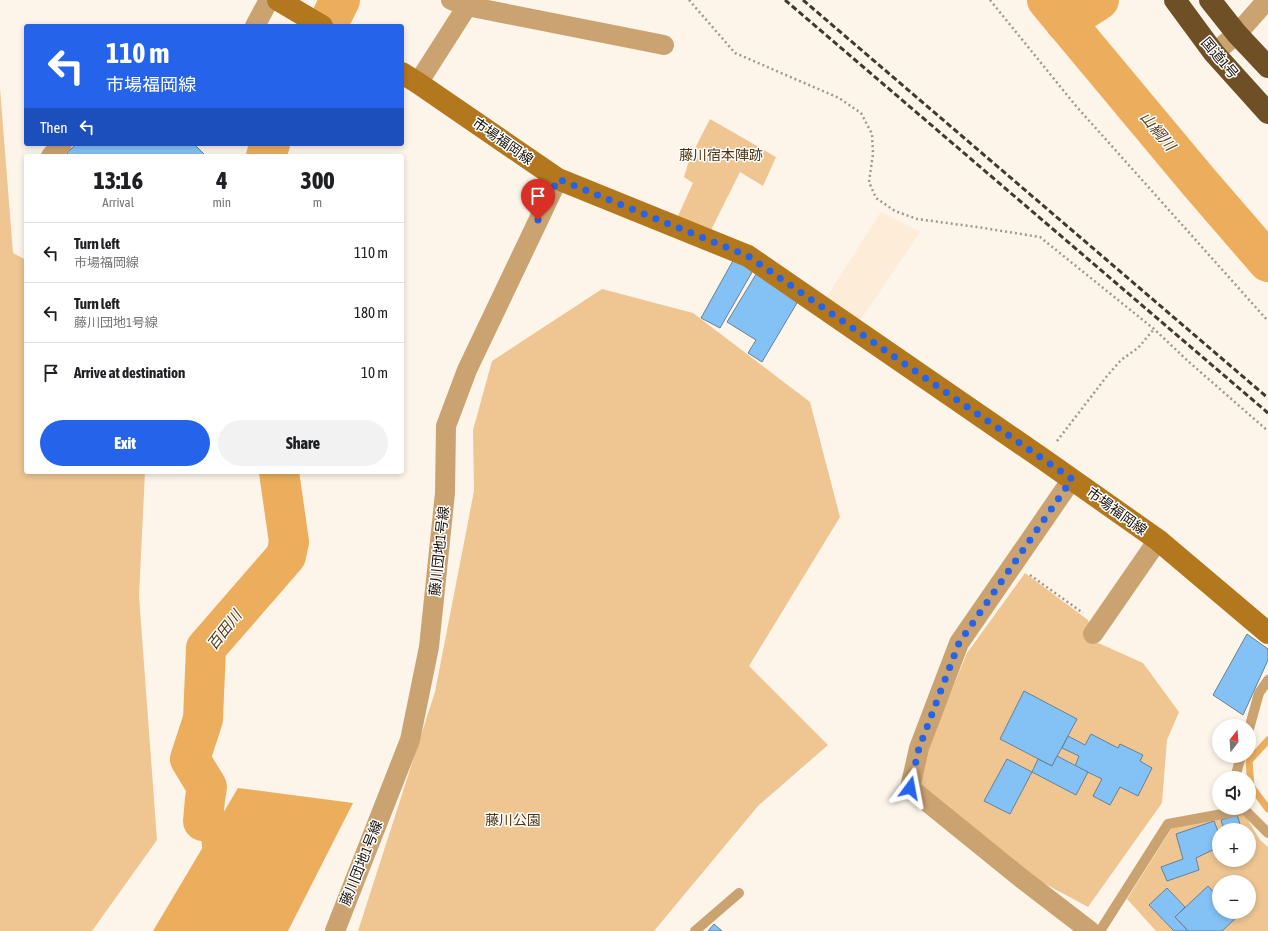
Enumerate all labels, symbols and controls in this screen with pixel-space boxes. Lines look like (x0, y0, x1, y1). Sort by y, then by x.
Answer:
street label: 国道1号 (1198, 34, 1242, 82)
text: 110 m (106, 37, 169, 69)
icon: left (40, 40, 92, 92)
text: 市場福岡線 (106, 74, 196, 95)
water label: 山綱川 (1137, 108, 1180, 155)
street label: 市場福岡線 (470, 114, 536, 168)
icon: left (76, 116, 98, 138)
text: Then (40, 119, 68, 136)
park label: 藤川宿本陣跡 (679, 147, 763, 163)
text: 13:16 (94, 167, 143, 194)
text: 4 (216, 167, 227, 194)
text: 300 (301, 167, 334, 194)
pin (521, 179, 555, 220)
icon: arrive (527, 185, 549, 207)
text: Arrival (102, 195, 134, 210)
text: min (212, 195, 231, 210)
text: m (313, 195, 322, 210)
text: Turn left (74, 235, 120, 252)
icon: left (40, 242, 62, 264)
text: 110 m (354, 244, 388, 261)
text: 市場福岡線 (74, 255, 139, 270)
text: Turn left (74, 295, 120, 312)
icon: left (40, 302, 62, 324)
text: 180 m (354, 304, 388, 321)
text: 藤川団地1号線 (74, 315, 158, 330)
icon: arrive (40, 362, 62, 384)
text: Arrive at destination (74, 364, 185, 381)
text: 10 m (361, 364, 388, 381)
button: Exit (40, 420, 210, 466)
button: Share (218, 420, 388, 466)
street label: 市場福岡線 (1084, 484, 1150, 538)
street label: 藤川団地1号線 (426, 505, 452, 597)
water label: 百田川 (203, 605, 246, 653)
north arrow (1212, 719, 1256, 763)
map controls (1212, 719, 1256, 919)
position arrow (889, 767, 931, 809)
button: sound (1212, 771, 1256, 815)
park label: 藤川公園 (485, 812, 541, 828)
street label: 藤川団地1号線 (337, 818, 385, 908)
button: + (1212, 823, 1256, 867)
button: − (1212, 875, 1256, 919)

